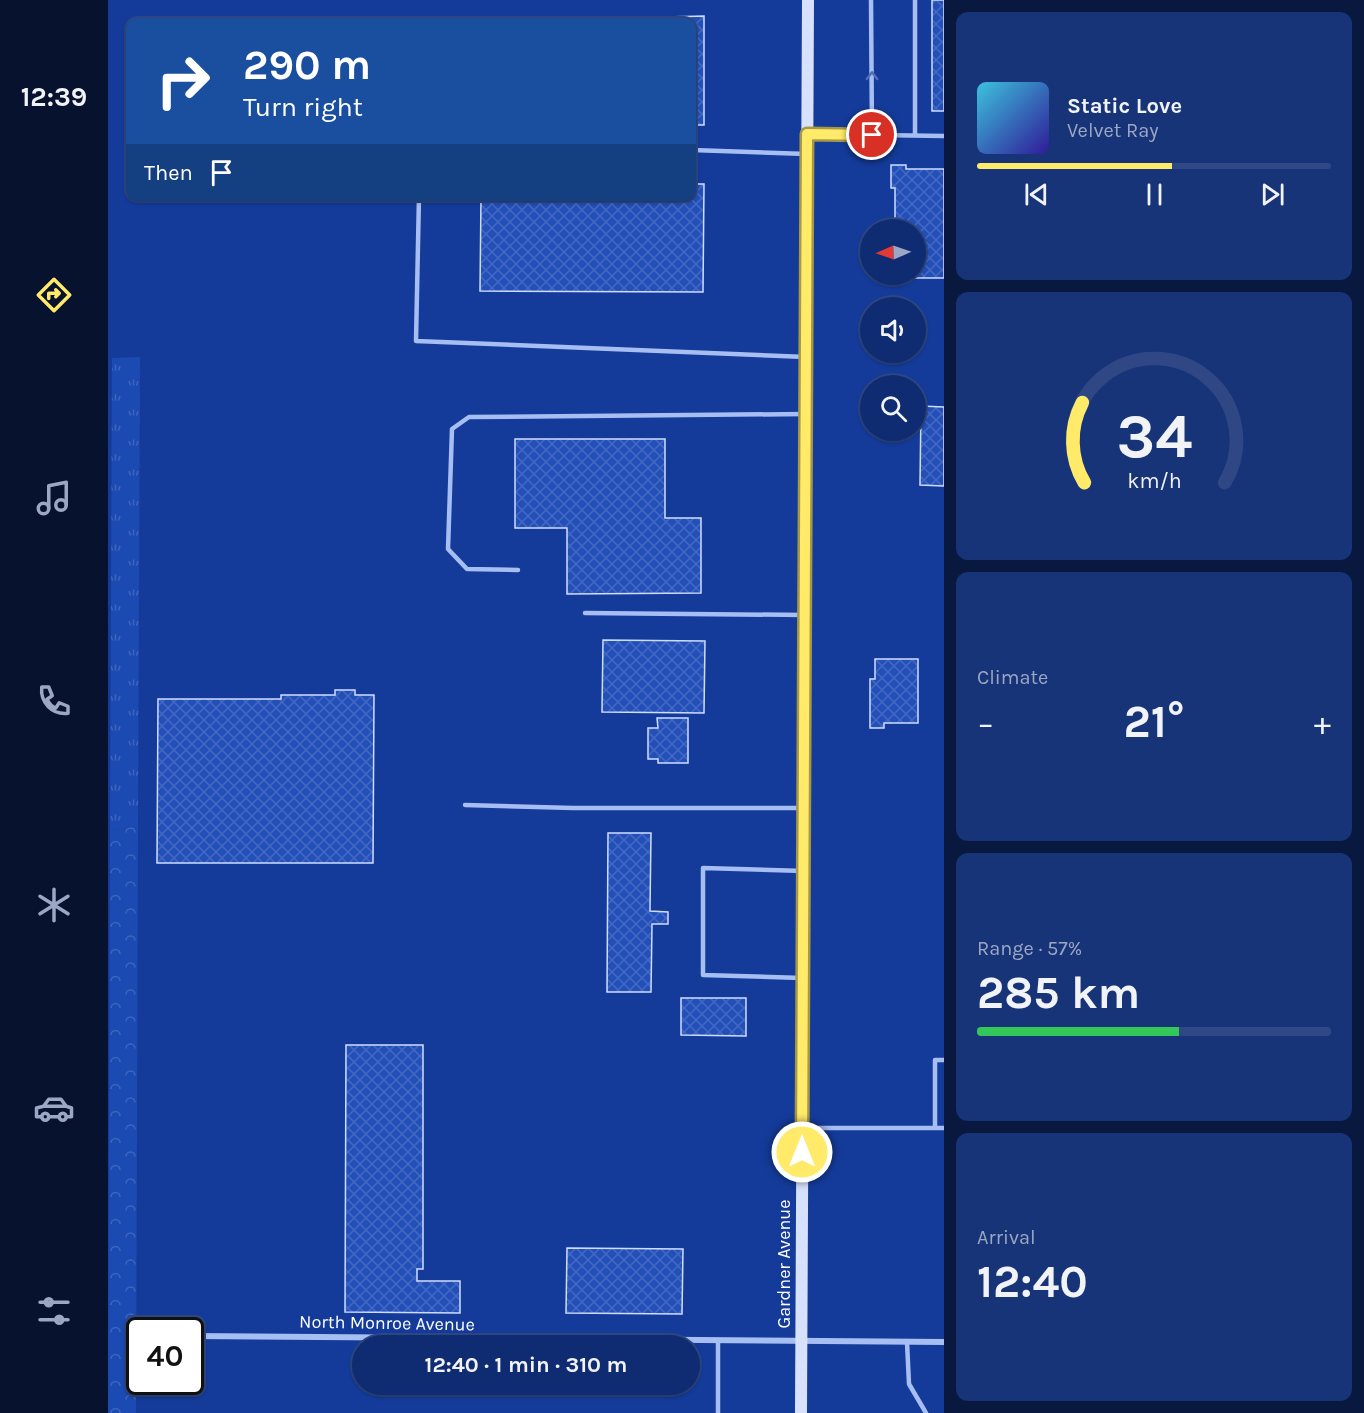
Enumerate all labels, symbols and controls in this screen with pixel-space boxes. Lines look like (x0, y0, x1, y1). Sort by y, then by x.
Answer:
text: 290 m (243, 40, 371, 90)
icon: right (144, 42, 222, 120)
one-way arrow (866, 72, 878, 81)
text: 12:39 (21, 81, 87, 113)
text: Turn right (243, 91, 363, 123)
text: Static Love (1067, 93, 1182, 119)
pin (846, 109, 897, 160)
icon: arrive (855, 118, 888, 151)
text: Velvet Ray (1067, 119, 1159, 142)
icon: arrive (205, 156, 238, 189)
text: Then (144, 160, 193, 186)
icon: previous (1020, 178, 1053, 211)
icon: pause (1138, 178, 1171, 211)
icon: next (1256, 178, 1289, 211)
north arrow (860, 219, 926, 285)
map controls (860, 219, 926, 441)
icon: directions (33, 274, 75, 316)
button: sound (860, 297, 926, 363)
button: search (860, 375, 926, 441)
text: 34 (1116, 400, 1192, 473)
text: km/h (1127, 469, 1181, 494)
icon: music (33, 477, 75, 519)
text: Climate (977, 666, 1048, 689)
icon: phone (33, 680, 75, 722)
text: 21° (1124, 696, 1184, 748)
text: − (977, 704, 994, 742)
text: + (1314, 704, 1331, 742)
icon: climate (33, 884, 75, 926)
text: Range · 57% (977, 937, 1082, 960)
text: 285 km (977, 967, 1140, 1019)
icon: car (33, 1087, 75, 1129)
position arrow (770, 1120, 834, 1184)
street label: Gardner Avenue (773, 1200, 795, 1328)
text: Arrival (977, 1226, 1036, 1249)
text: 12:40 (977, 1256, 1088, 1308)
icon: filters (33, 1290, 75, 1332)
street label: North Monroe Avenue (299, 1310, 475, 1336)
speed limit sign: 40 (126, 1317, 204, 1395)
text: 12:40 · 1 min · 310 m (425, 1352, 627, 1378)

